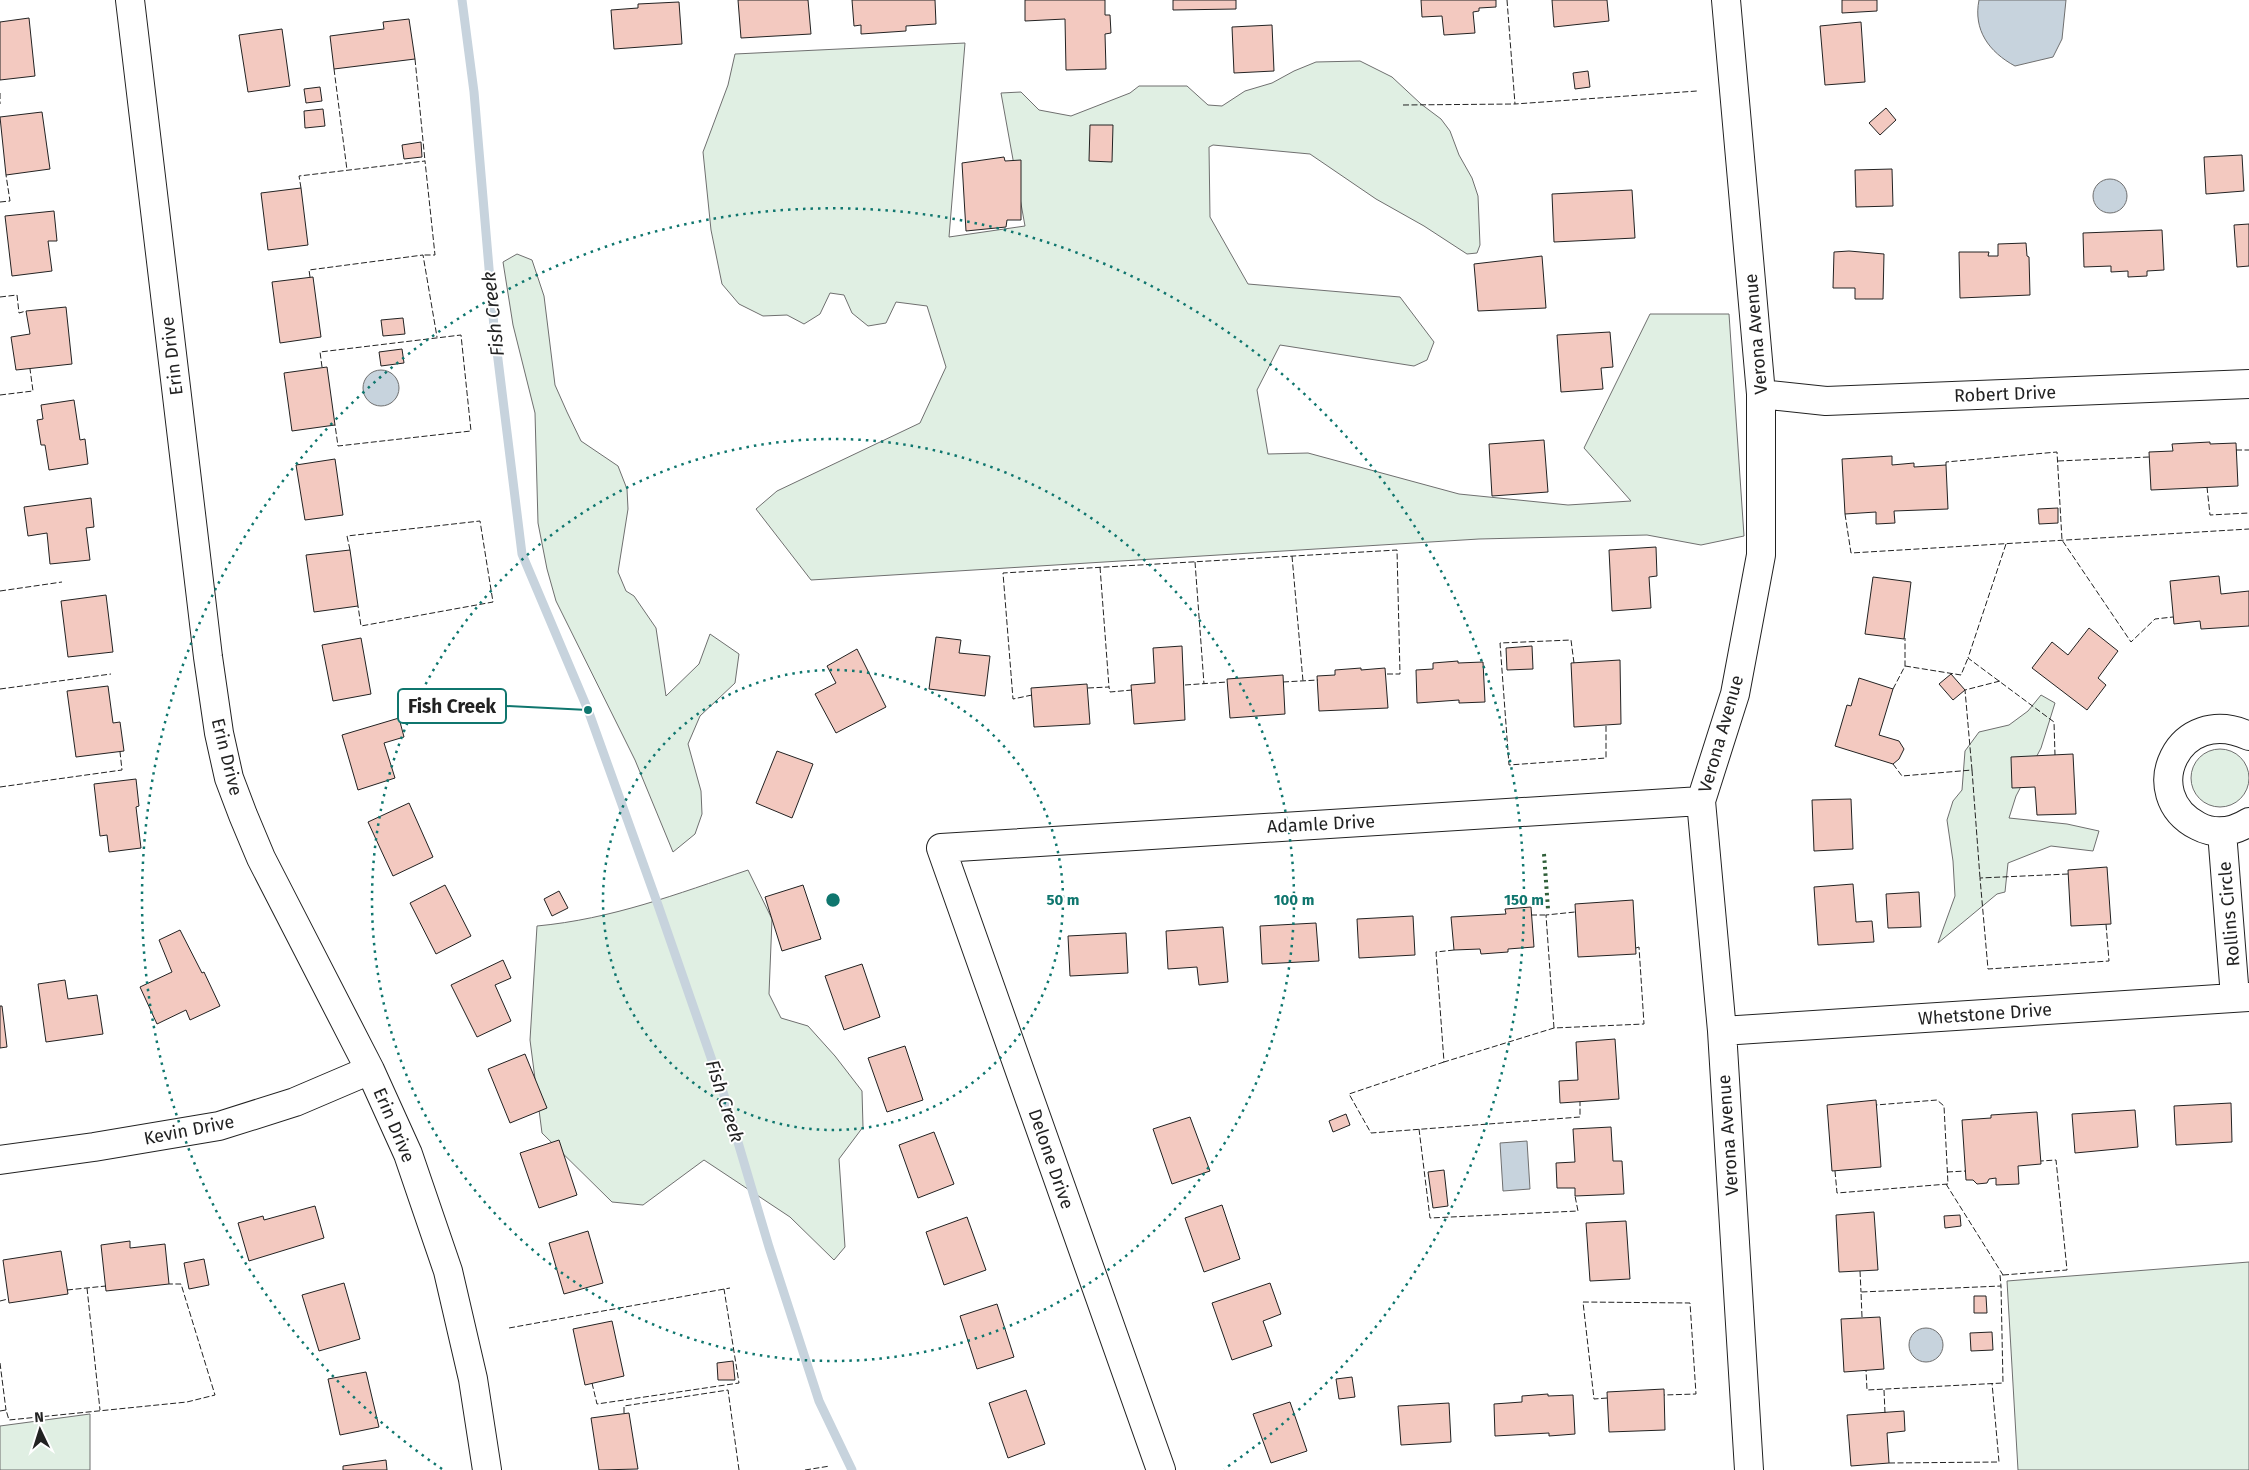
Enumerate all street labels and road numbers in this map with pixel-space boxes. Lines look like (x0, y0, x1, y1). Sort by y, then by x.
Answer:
street label: Verona Avenue (1740, 273, 1772, 395)
street label: Erin Drive (156, 315, 188, 397)
street label: Robert Drive (1954, 381, 2056, 407)
street label: Verona Avenue (1694, 673, 1748, 795)
street label: Erin Drive (207, 716, 247, 798)
street label: Adamle Drive (1266, 810, 1376, 838)
street label: Rollins Circle (2213, 860, 2245, 968)
street label: Whetstone Drive (1917, 998, 2053, 1030)
street label: Verona Avenue (1713, 1074, 1743, 1196)
street label: Erin Drive (368, 1084, 420, 1166)
street label: Delone Drive (1024, 1106, 1078, 1212)
street label: Kevin Drive (142, 1110, 236, 1150)

